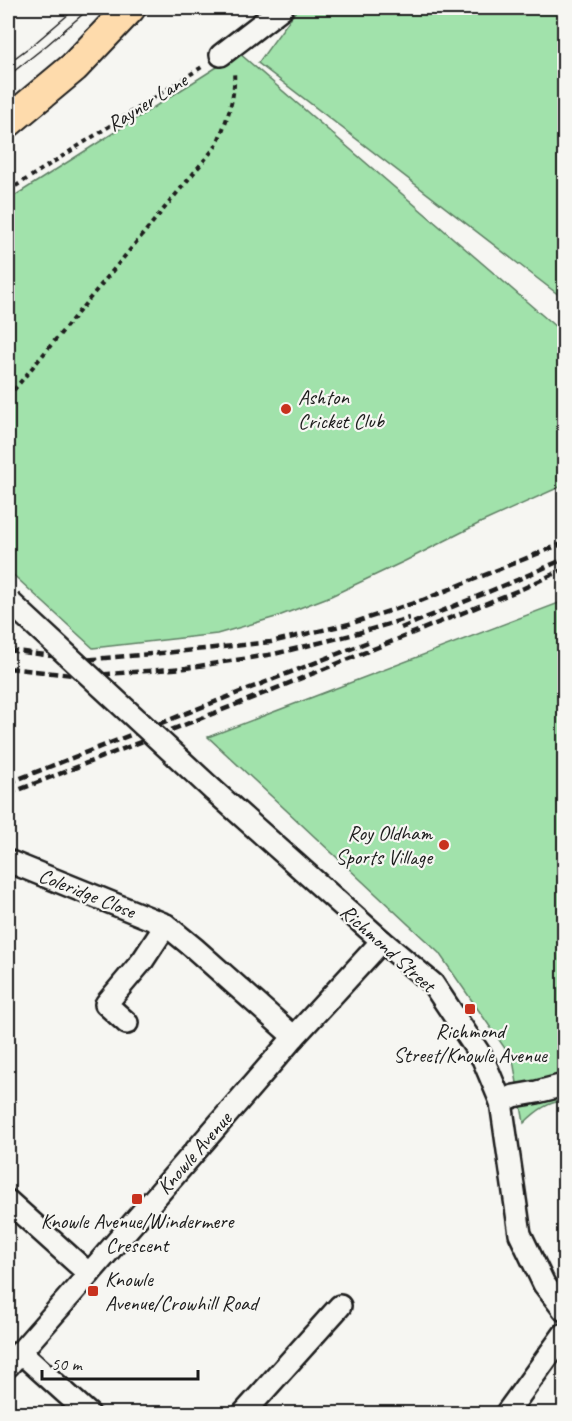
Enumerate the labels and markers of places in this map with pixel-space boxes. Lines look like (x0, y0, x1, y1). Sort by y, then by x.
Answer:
place label: Ashton Cricket Club (298, 384, 386, 434)
marker: Ashton Cricket Club (279, 402, 293, 416)
place label: Roy Oldham Sports Village (335, 820, 434, 870)
marker: Roy Oldham Sports Village (437, 838, 451, 852)
marker: Richmond Street/Knowle Avenue (463, 1002, 477, 1016)
place label: Richmond Street/Knowle Avenue (393, 1018, 548, 1068)
marker: Knowle Avenue/Windermere Crescent (130, 1192, 144, 1206)
place label: Knowle Avenue/Windermere Crescent (41, 1208, 236, 1258)
place label: Knowle Avenue/Crowhill Road (105, 1266, 260, 1316)
marker: Knowle Avenue/Crowhill Road (86, 1284, 100, 1298)

